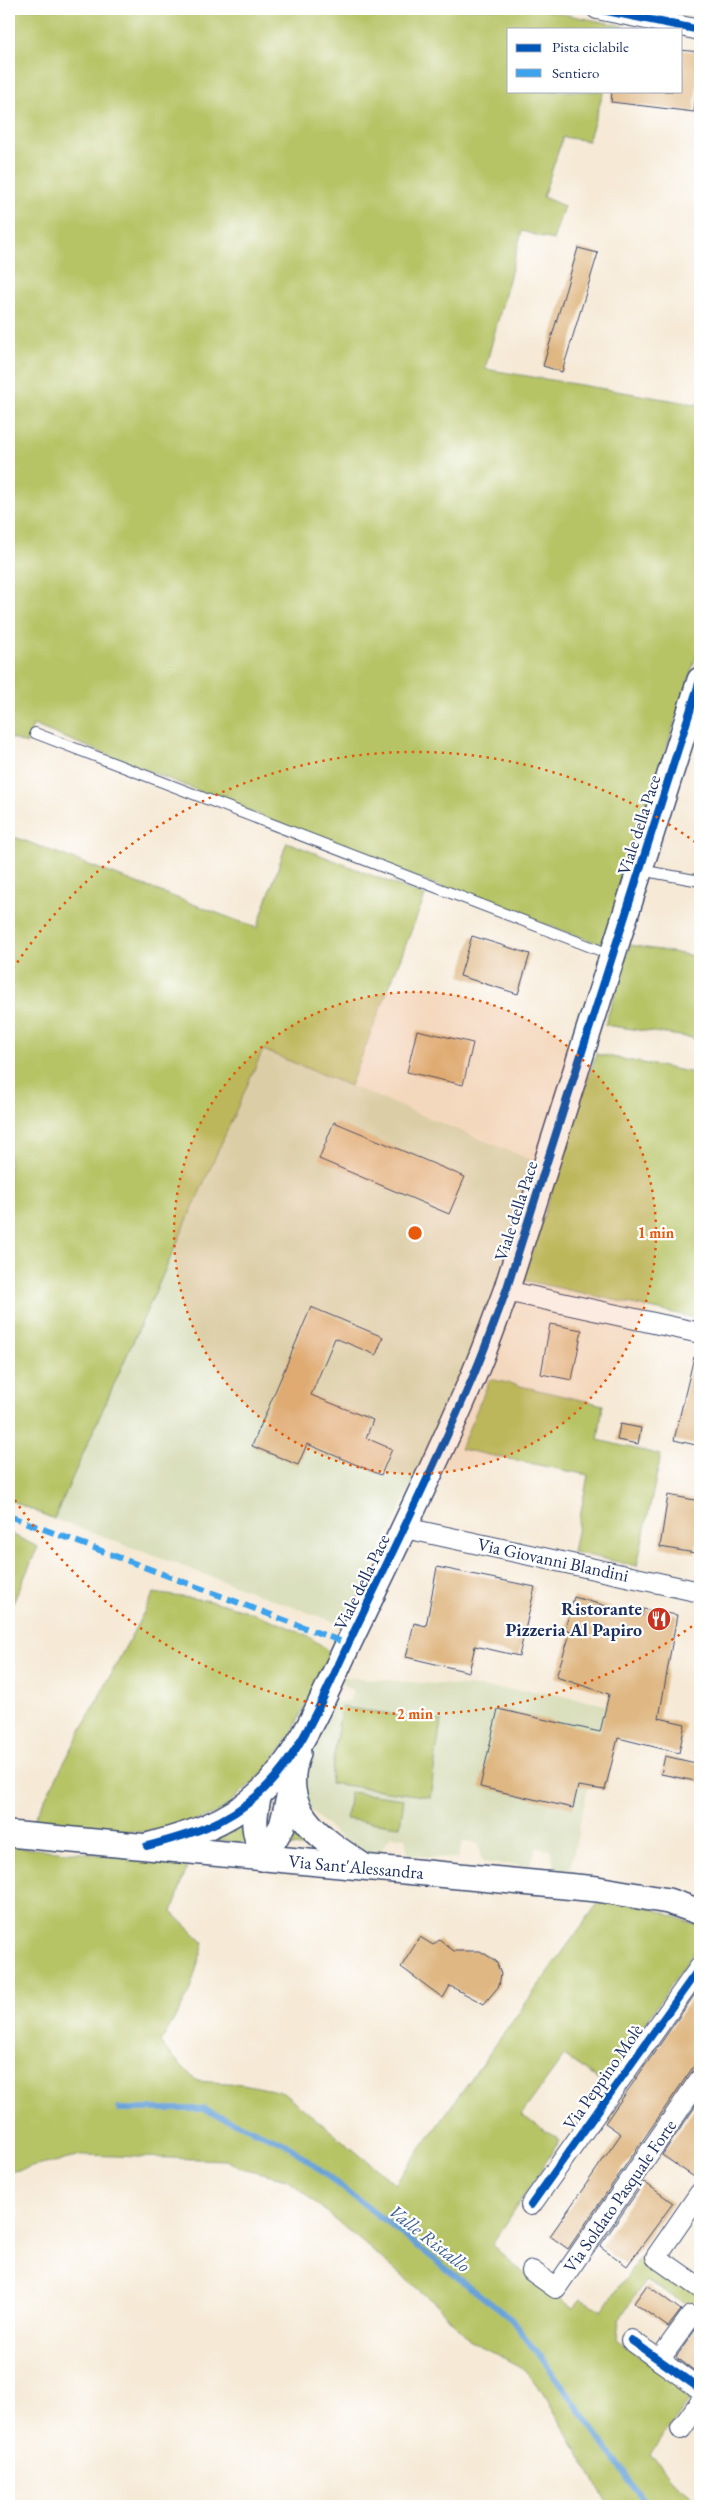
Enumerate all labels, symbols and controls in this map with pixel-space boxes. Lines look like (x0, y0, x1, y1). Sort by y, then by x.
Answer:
legend (507, 28, 682, 92)
text: Pista ciclabile (552, 37, 629, 56)
text: Sentiero (552, 63, 599, 82)
street label: Viale della Pace (612, 772, 666, 878)
street label: Viale della Pace (489, 1158, 543, 1264)
text: 1 min (638, 1223, 675, 1242)
centre of rings (406, 1224, 424, 1242)
street label: Viale della Pace (328, 1530, 395, 1634)
street label: Via Giovanni Blandini (475, 1532, 631, 1587)
place label: Ristorante Pizzeria Al Papiro (505, 1597, 642, 1641)
restaurant icon: Ristorante Pizzeria Al Papiro (646, 1606, 672, 1632)
text: 2 min (397, 1704, 434, 1723)
street label: Via Sant'Alessandra (287, 1849, 425, 1884)
street label: Via Peppino Molè (558, 2019, 648, 2134)
street label: Via Soldato Pasquale Forte (558, 2115, 681, 2277)
water label: Valle Ristallo (384, 2199, 475, 2278)

